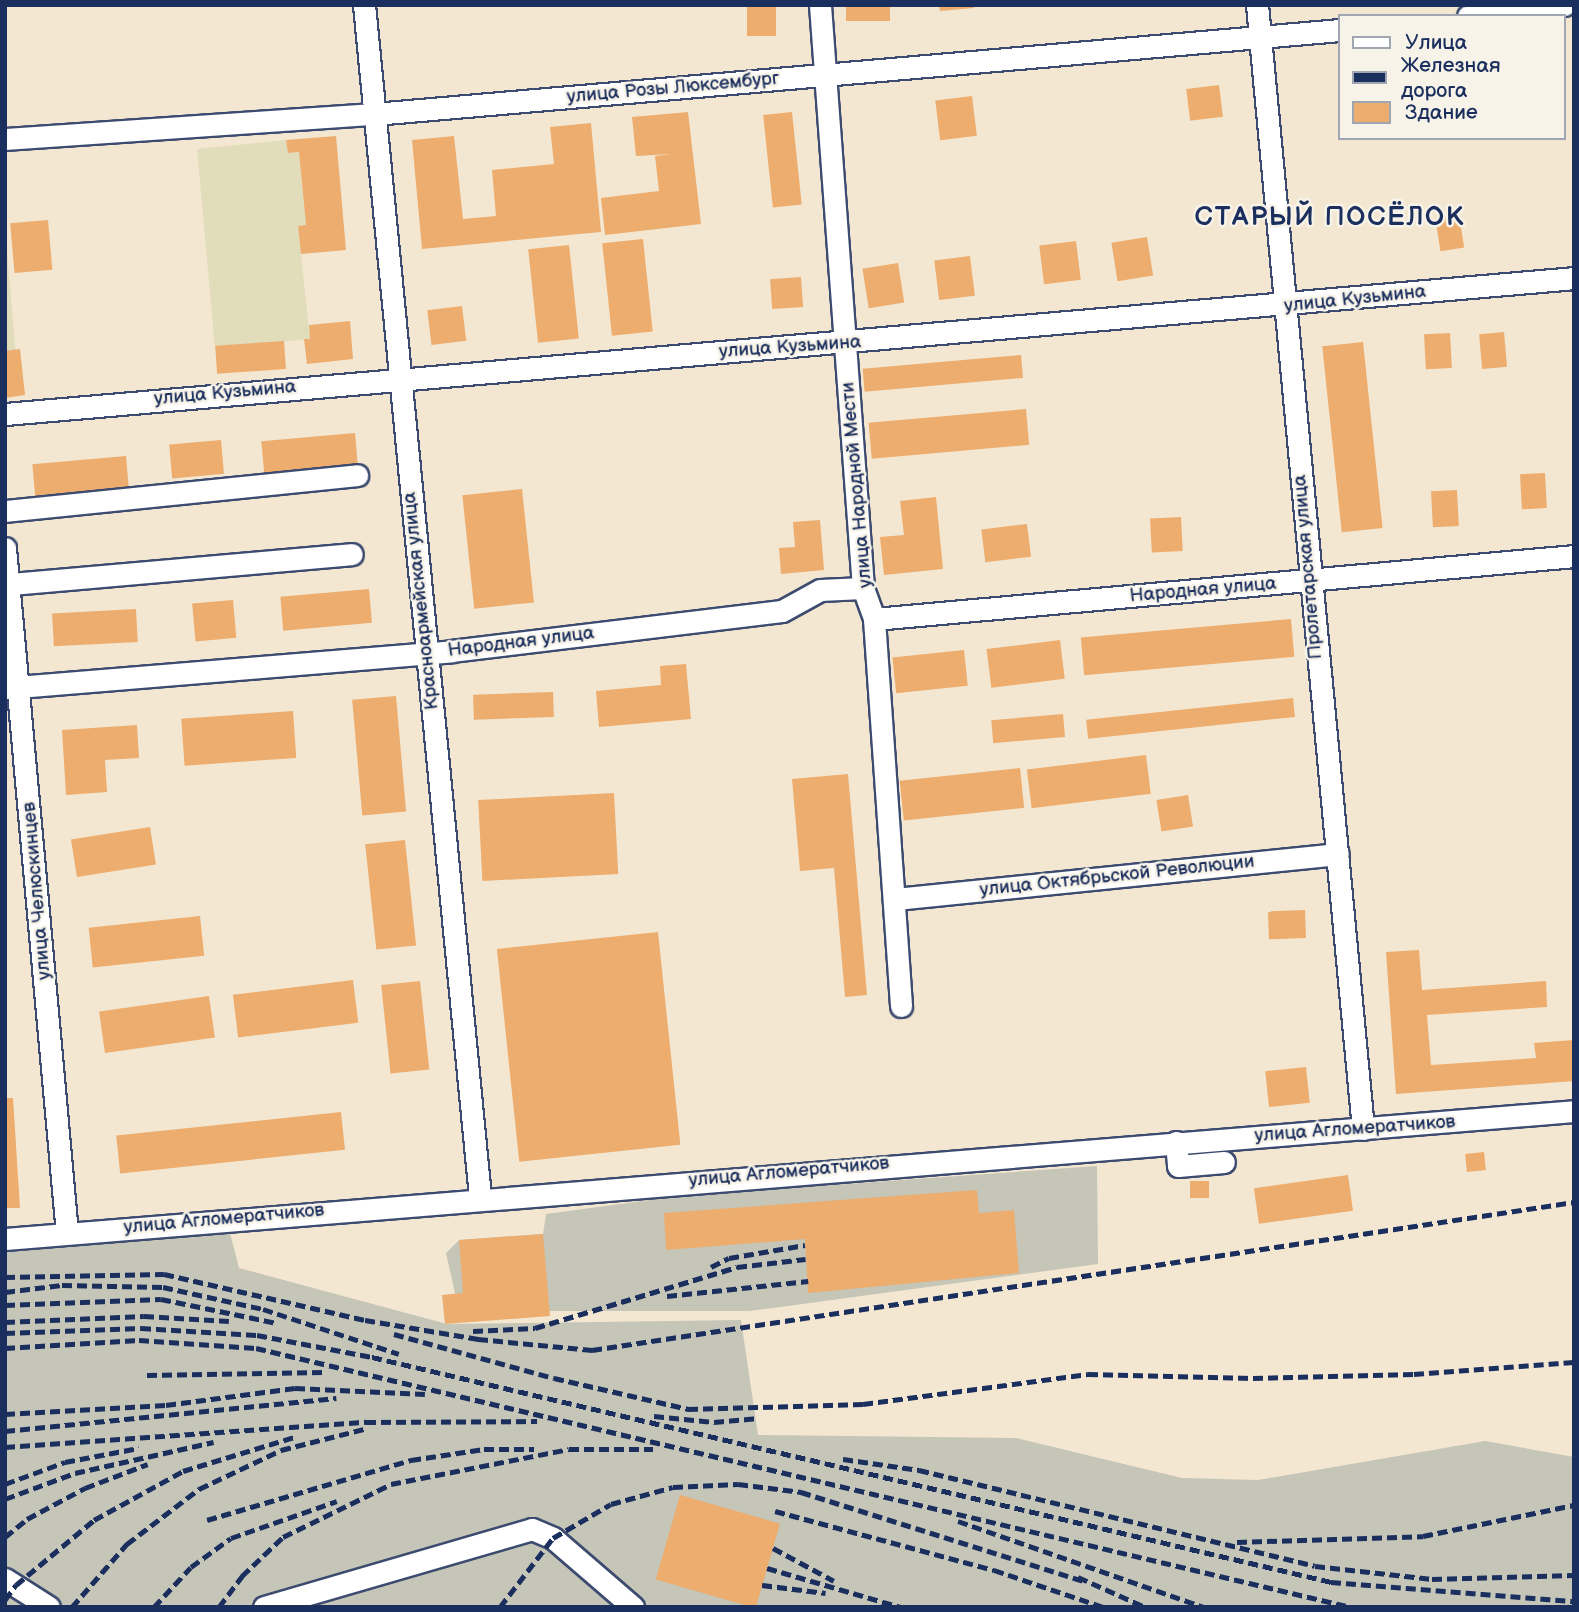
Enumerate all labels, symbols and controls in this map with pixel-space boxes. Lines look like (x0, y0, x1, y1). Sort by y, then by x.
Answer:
legend (1338, 14, 1565, 140)
text: Улица (1405, 30, 1467, 55)
text: Железная дорога (1401, 53, 1501, 103)
street label: улица Розы Люксембург (566, 67, 780, 109)
text: Здание (1405, 100, 1478, 125)
district label: СТАРЫЙ ПОСЁЛОК (1196, 202, 1464, 234)
street label: улица Кузьмина (1283, 280, 1427, 318)
street label: улица Кузьмина (718, 331, 862, 363)
street label: улица Кузьмина (153, 375, 297, 411)
street label: улица Народной Мести (837, 381, 877, 589)
street label: Пролетарская улица (1289, 474, 1327, 660)
street label: Красноармейская улица (398, 491, 444, 711)
street label: Народная улица (1129, 572, 1277, 608)
street label: Народная улица (447, 622, 595, 662)
street label: улица Челюскинцев (18, 801, 56, 981)
street label: улица Октябрьской Революции (979, 850, 1255, 902)
street label: улица Агломератчиков (1254, 1111, 1456, 1147)
street label: улица Агломератчиков (688, 1152, 890, 1192)
street label: улица Агломератчиков (123, 1199, 325, 1239)

